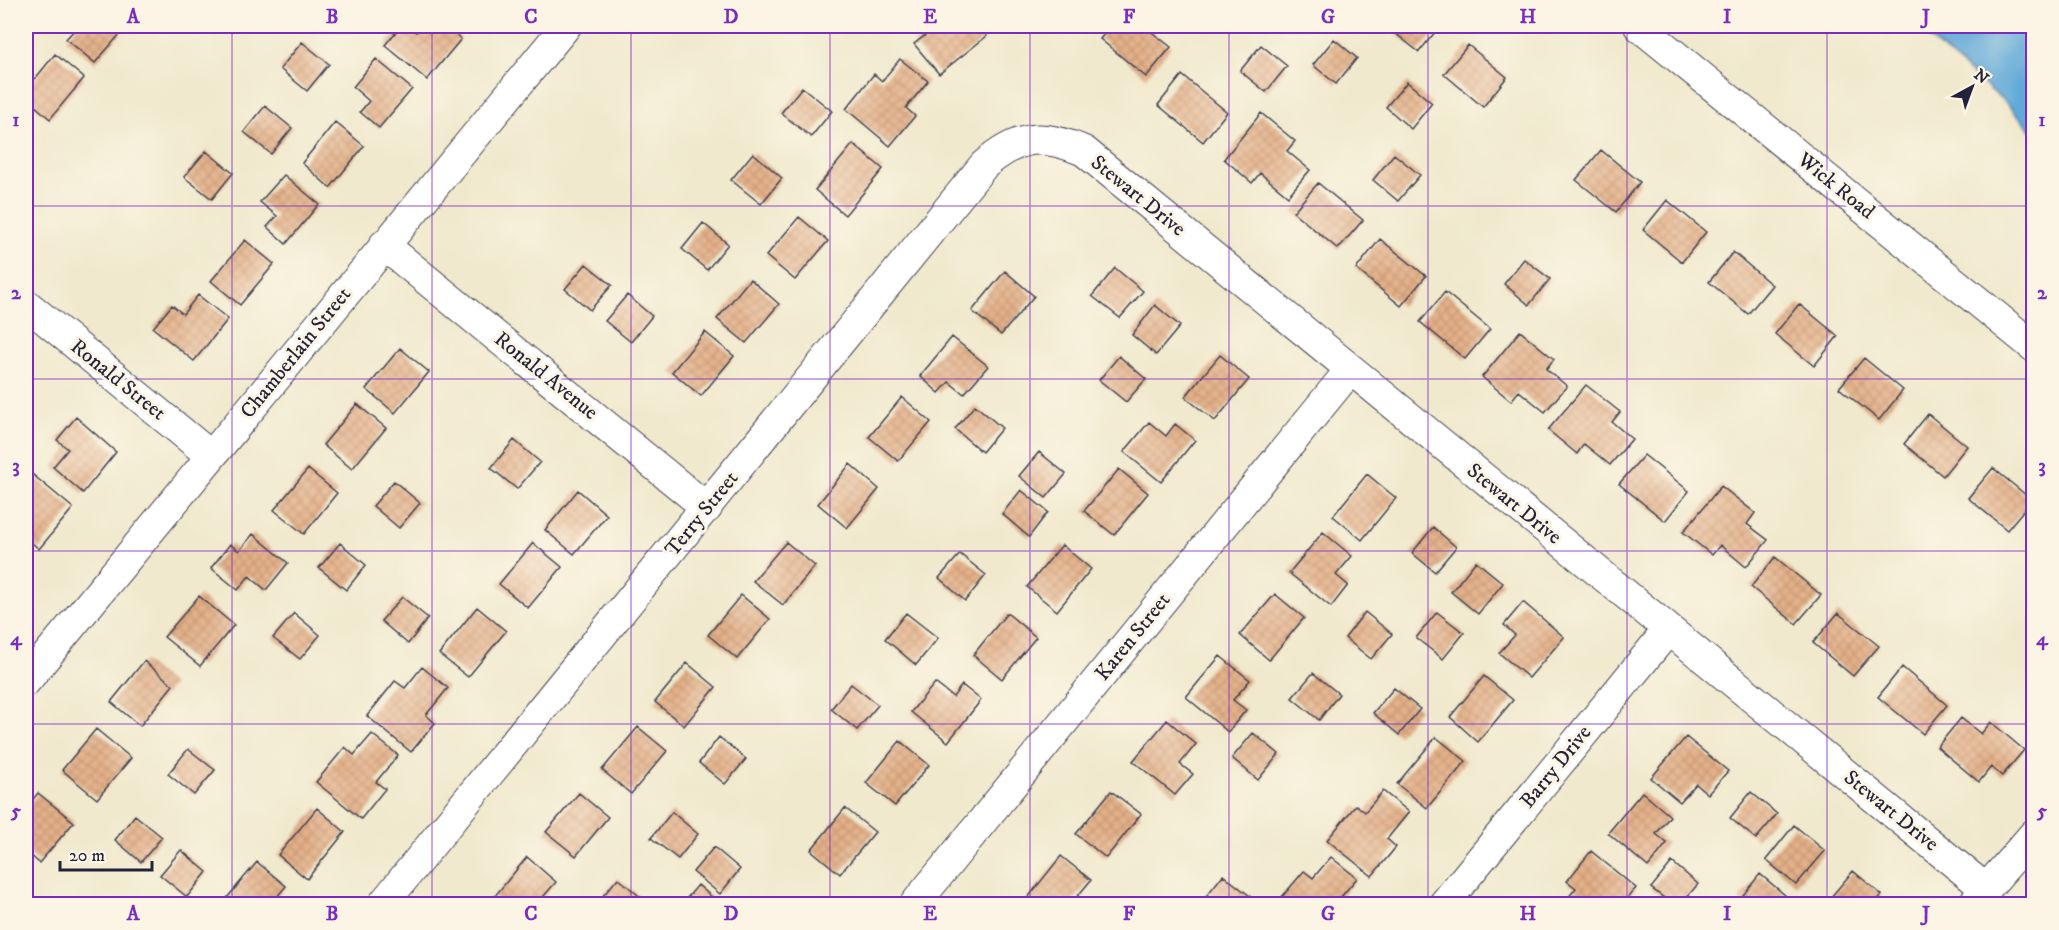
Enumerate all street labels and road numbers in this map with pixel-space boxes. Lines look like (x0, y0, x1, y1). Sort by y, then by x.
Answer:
street label: Wick Road (1791, 146, 1880, 225)
street label: Stewart Drive (1085, 150, 1191, 242)
street label: Chamberlain Street (235, 282, 357, 424)
street label: Ronald Avenue (489, 326, 603, 426)
street label: Ronald Street (65, 334, 171, 426)
street label: Stewart Drive (1461, 458, 1567, 550)
street label: Terry Street (660, 466, 744, 562)
street label: Karen Street (1090, 588, 1176, 686)
street label: Barry Drive (1515, 720, 1597, 814)
street label: Stewart Drive (1838, 765, 1944, 857)

